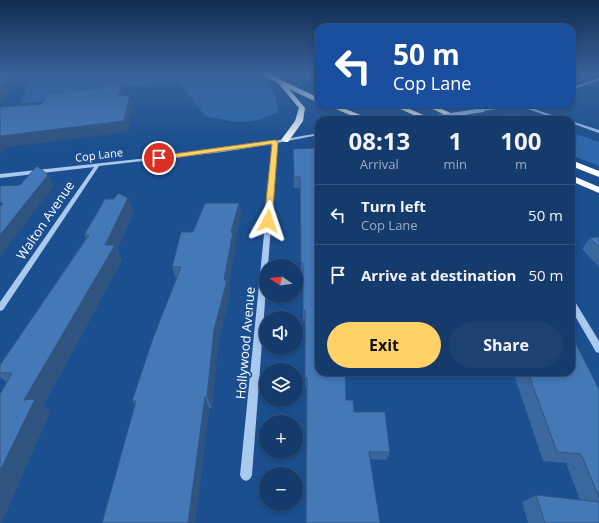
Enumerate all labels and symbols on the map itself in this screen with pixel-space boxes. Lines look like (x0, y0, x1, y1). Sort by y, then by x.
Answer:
pin (142, 141, 176, 175)
street label: Cop Lane (74, 144, 124, 165)
street label: Walton Avenue (12, 177, 78, 263)
position arrow (247, 200, 289, 242)
north arrow (259, 259, 303, 303)
street label: Hollywood Avenue (231, 286, 259, 400)

